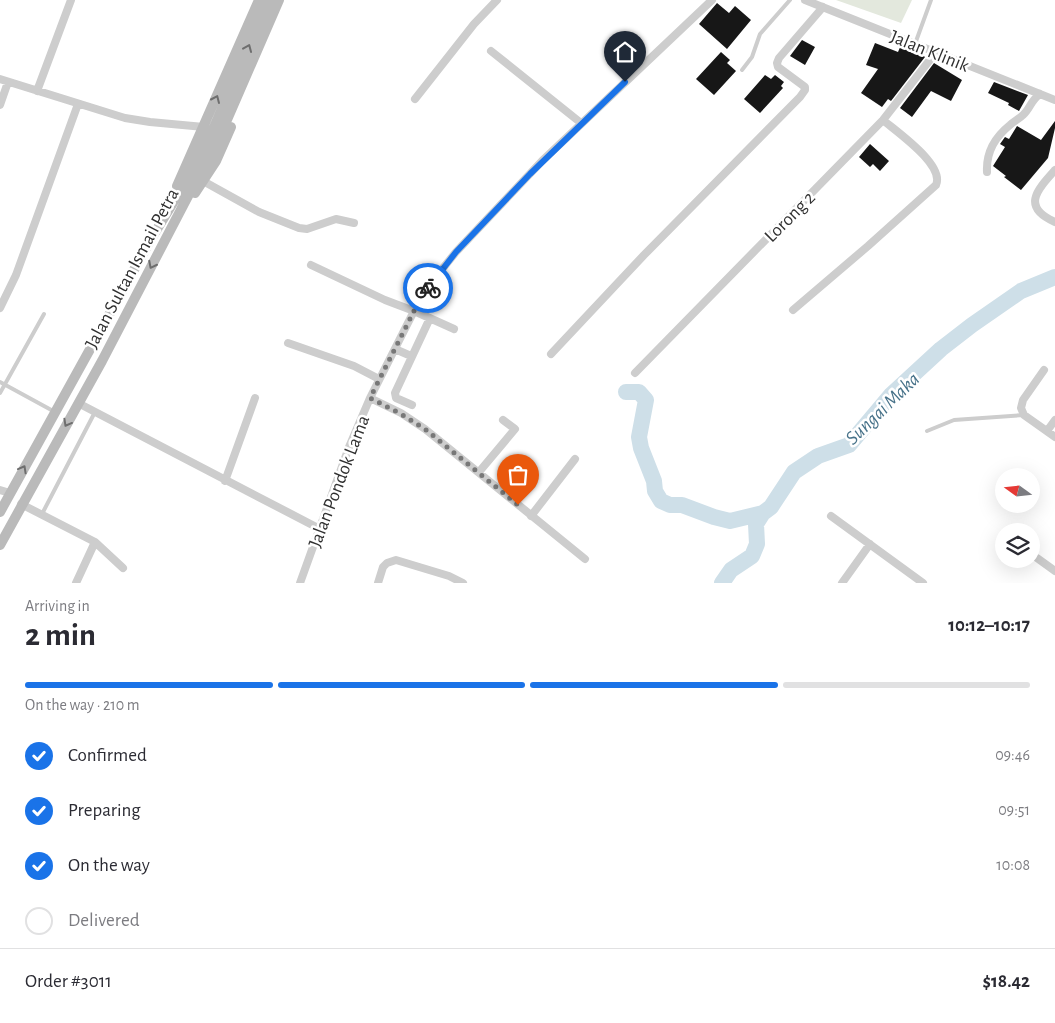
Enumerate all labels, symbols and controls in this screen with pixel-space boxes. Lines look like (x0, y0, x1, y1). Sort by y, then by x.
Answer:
street label: Jalan Klinik (887, 27, 972, 76)
pin (604, 31, 646, 82)
icon: home (611, 38, 639, 66)
one-way arrow (242, 44, 253, 53)
one-way arrow (210, 95, 221, 104)
street label: Jalan Sultan Ismail Petra (82, 185, 183, 352)
street label: Lorong 2 (761, 188, 819, 246)
one-way arrow (148, 259, 158, 268)
courier (403, 263, 453, 313)
icon: bike (414, 274, 442, 302)
water label: Sungai Maka (842, 369, 923, 449)
street label: Jalan Pondok Lama (305, 413, 373, 550)
one-way arrow (63, 418, 73, 427)
pin (497, 454, 539, 505)
icon: bag (504, 461, 532, 489)
one-way arrow (17, 466, 27, 475)
north arrow (995, 468, 1040, 512)
map controls (995, 468, 1040, 568)
button: layers (995, 523, 1040, 568)
text: Arriving in (25, 598, 90, 614)
text: 10:12–10:17 (948, 616, 1030, 635)
text: 2 min (25, 619, 96, 651)
text: On the way · 210 m (25, 697, 140, 713)
icon: check (25, 742, 53, 770)
text: Confirmed (68, 746, 147, 765)
text: 09:46 (995, 747, 1030, 763)
icon: check (25, 797, 53, 825)
text: Preparing (68, 801, 141, 820)
text: 09:51 (998, 802, 1030, 818)
icon: check (25, 852, 53, 880)
text: On the way (68, 856, 150, 875)
text: 10:08 (996, 857, 1030, 873)
text: Delivered (68, 911, 140, 930)
text: Order #3011 (25, 972, 112, 991)
text: $18.42 (982, 972, 1030, 991)

